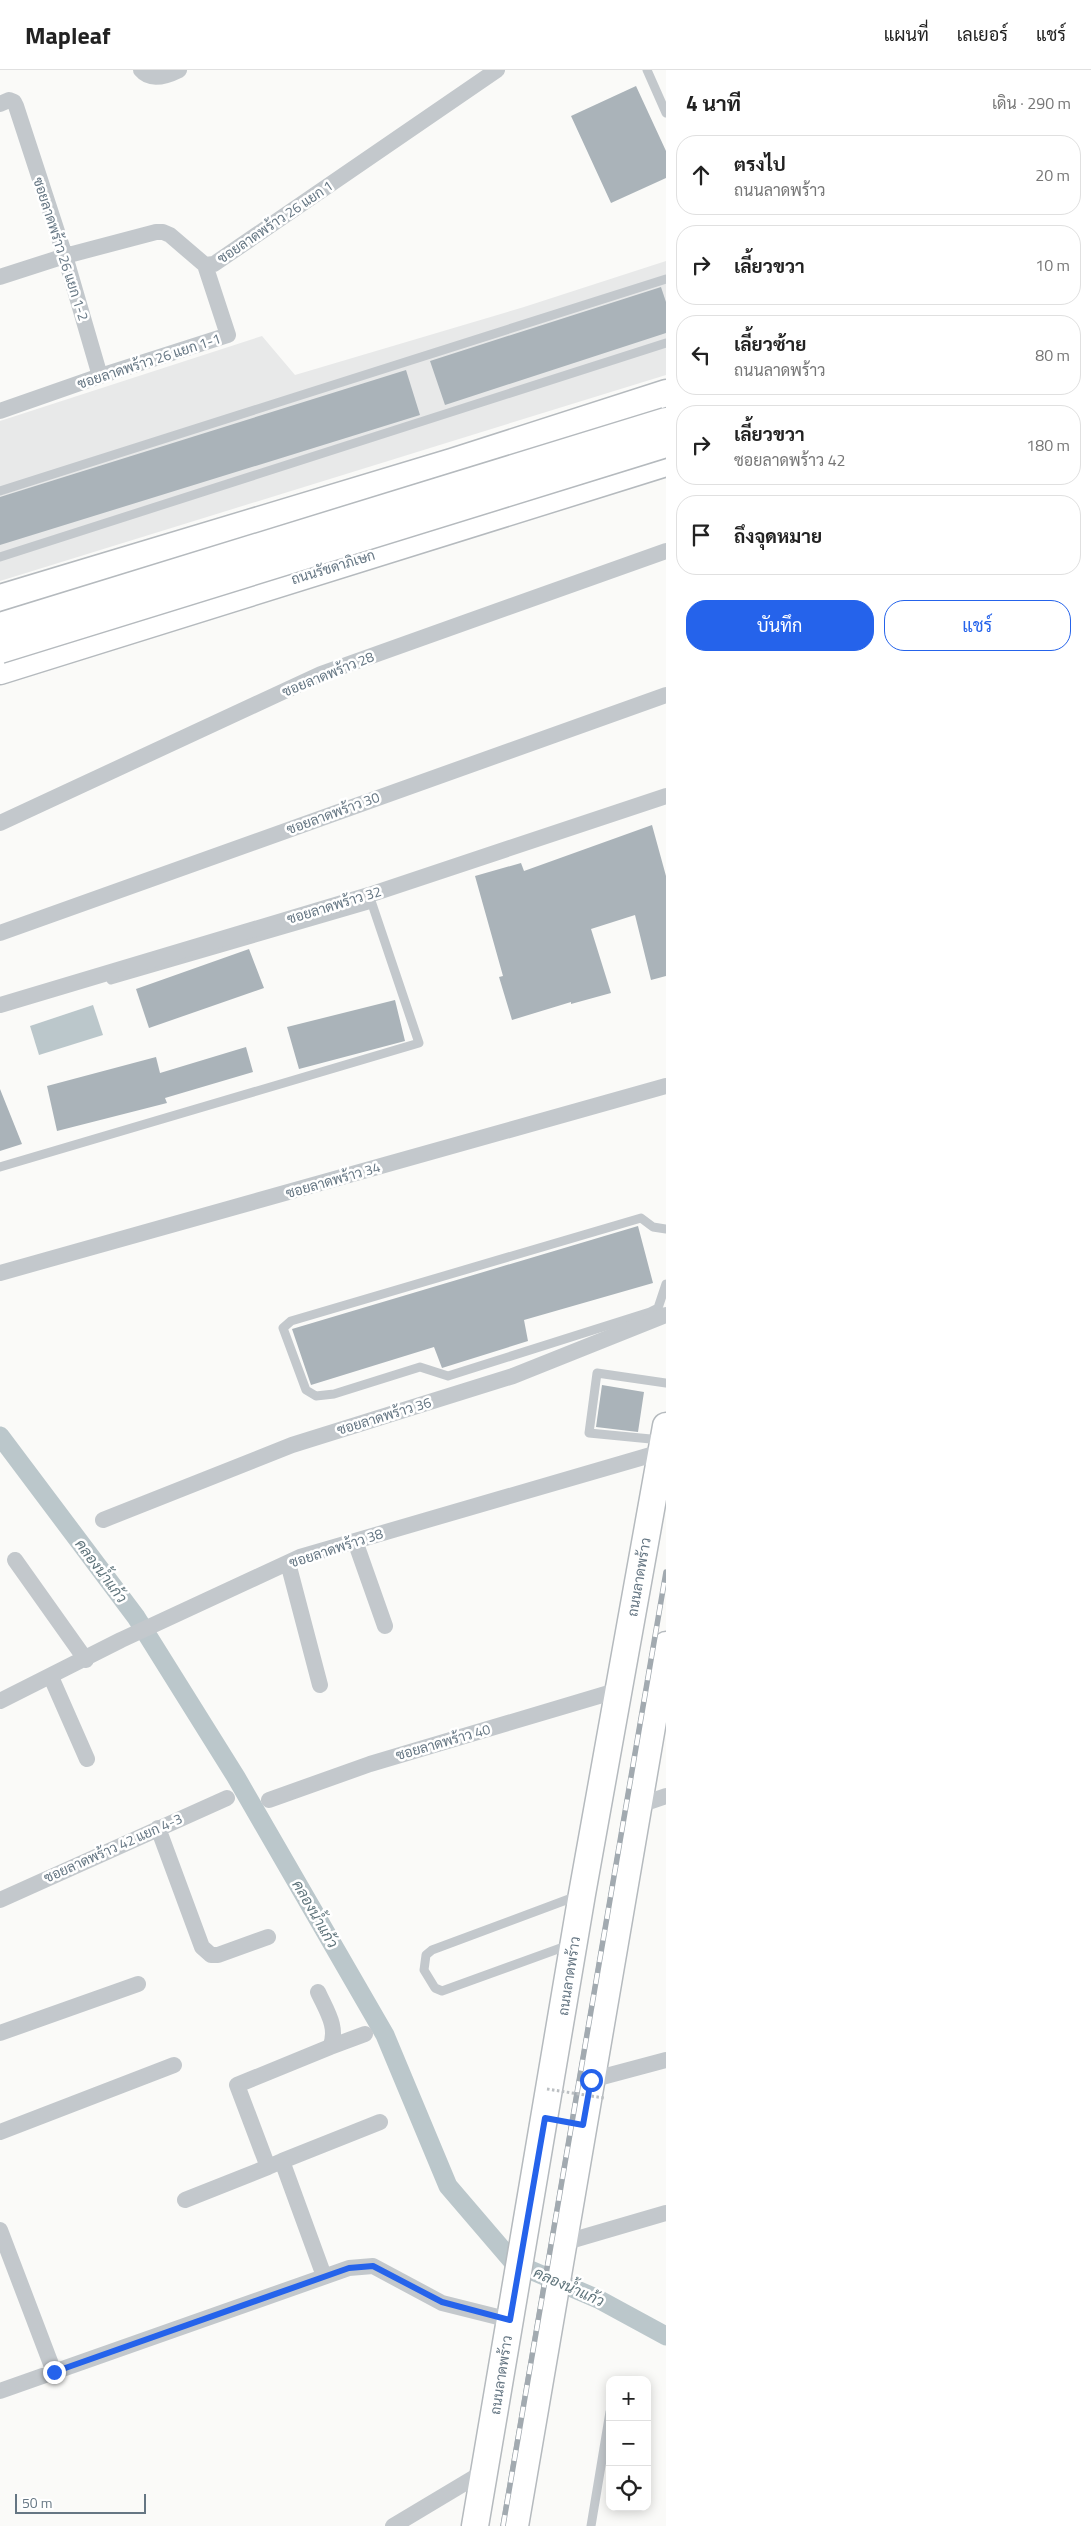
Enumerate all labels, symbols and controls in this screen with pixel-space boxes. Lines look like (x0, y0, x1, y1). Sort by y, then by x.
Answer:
text: Mapleaf (25, 17, 110, 53)
text: แผนที่ (884, 21, 929, 48)
text: เลเยอร์ (957, 21, 1008, 48)
text: แชร์ (1036, 21, 1066, 48)
text: 4 นาที (686, 87, 741, 119)
text: เดิน · 290 m (992, 91, 1071, 115)
text: ตรงไป (734, 149, 786, 178)
icon: ahead (687, 161, 715, 189)
text: 20 m (1035, 163, 1070, 187)
street label: ซอยลาดพร้าว 26 แยก 1-2 (28, 174, 95, 323)
street label: ซอยลาดพร้าว 26 แยก 1 (213, 175, 337, 268)
text: ถนนลาดพร้าว (734, 178, 825, 202)
icon: right (687, 251, 715, 279)
text: เลี้ยวขวา (734, 251, 805, 280)
text: 10 m (1035, 253, 1070, 277)
street label: ซอยลาดพร้าว 26 แยก 1-1 (74, 327, 223, 394)
text: เลี้ยวซ้าย (734, 329, 806, 358)
icon: left (687, 341, 715, 369)
text: 80 m (1035, 343, 1070, 367)
text: ถนนลาดพร้าว (734, 358, 825, 382)
text: เลี้ยวขวา (734, 419, 805, 448)
icon: right (687, 431, 715, 459)
text: 180 m (1026, 433, 1070, 457)
text: ซอยลาดพร้าว 42 (734, 448, 846, 472)
icon: arrive (687, 521, 715, 549)
text: ถึงจุดหมาย (734, 521, 822, 550)
street label: ถนนรัชดาภิเษก (288, 544, 377, 589)
button: บันทึก (686, 600, 874, 651)
button: แชร์ (884, 600, 1071, 651)
street label: ซอยลาดพร้าว 28 (279, 645, 377, 702)
street label: ซอยลาดพร้าว 30 (283, 786, 382, 839)
street label: ซอยลาดพร้าว 32 (284, 880, 384, 929)
street label: ซอยลาดพร้าว 34 (283, 1156, 383, 1203)
street label: ซอยลาดพร้าว 36 (334, 1391, 434, 1440)
street label: ซอยลาดพร้าว 38 (286, 1522, 386, 1573)
water label: คลองน้ำแก้ว (70, 1533, 134, 1608)
street label: ถนนลาดพร้าว (621, 1536, 656, 1618)
street label: ซอยลาดพร้าว 40 (393, 1718, 493, 1765)
street label: ซอยลาดพร้าว 42 แยก 4-3 (40, 1807, 185, 1888)
water label: คลองน้ำแก้ว (287, 1875, 345, 1952)
street label: ถนนลาดพร้าว (552, 1935, 585, 2017)
route start (580, 2069, 603, 2092)
water label: คลองน้ำแก้ว (530, 2260, 609, 2312)
street label: ถนนลาดพร้าว (484, 2334, 517, 2416)
route end (43, 2361, 66, 2384)
map controls (606, 2376, 651, 2511)
button: + (606, 2376, 651, 2421)
button: − (606, 2421, 651, 2466)
button: locate (606, 2466, 651, 2511)
scale bar (15, 2491, 146, 2514)
text: 50 m (22, 2492, 52, 2513)

